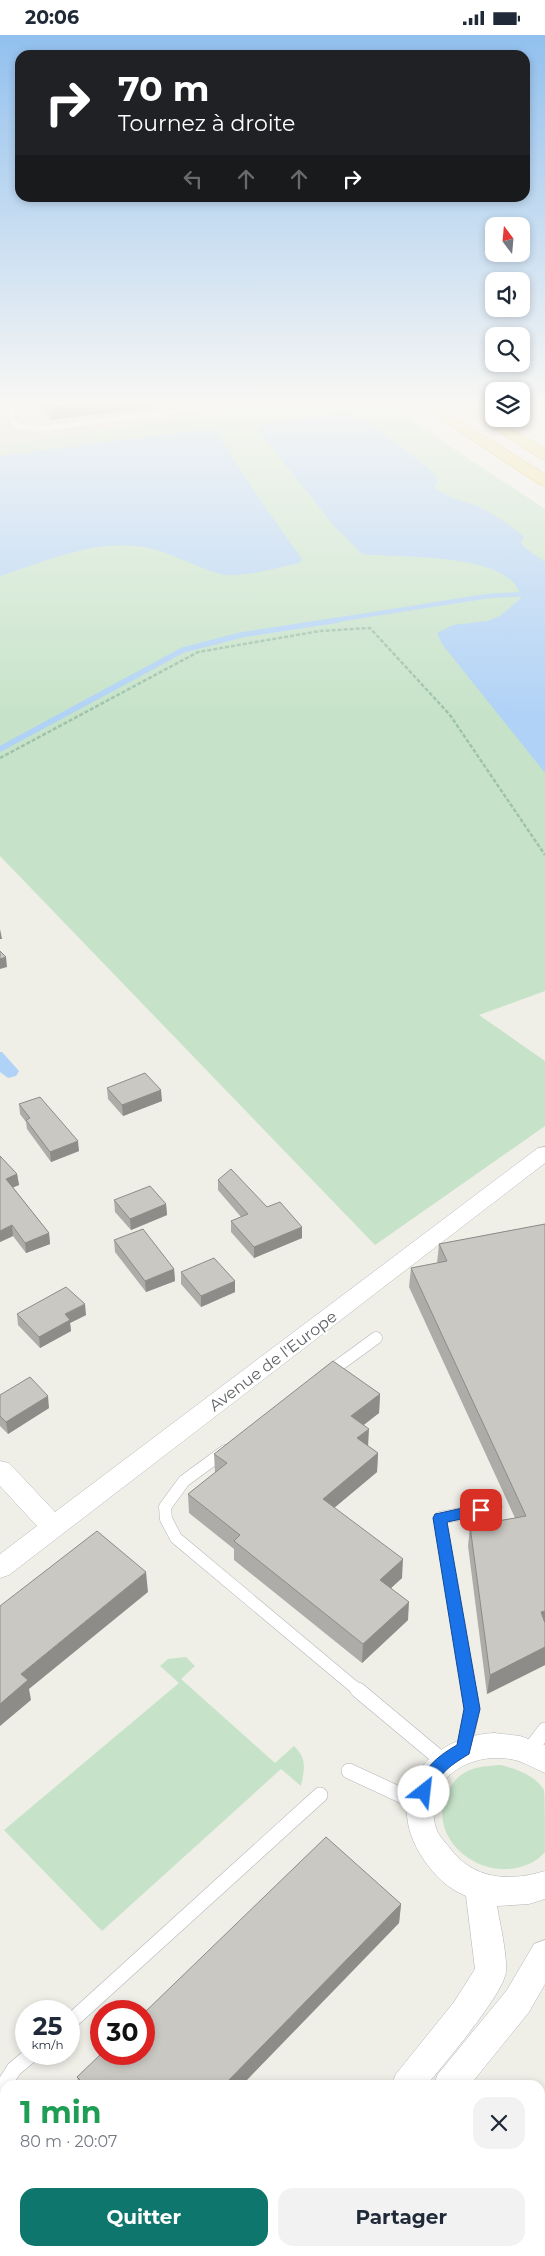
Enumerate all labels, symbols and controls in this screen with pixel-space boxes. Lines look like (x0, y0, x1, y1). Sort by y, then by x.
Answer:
text: 20:06 (25, 6, 79, 29)
text: 70 m (118, 67, 209, 110)
icon: right (35, 70, 100, 135)
text: Tournez à droite (118, 110, 295, 137)
icon: left (179, 165, 207, 193)
icon: ahead (232, 165, 260, 193)
icon: ahead (285, 165, 313, 193)
icon: right (338, 165, 366, 193)
north arrow (485, 217, 530, 263)
map controls (485, 217, 530, 427)
button: sound (485, 272, 530, 317)
button: search (485, 327, 530, 372)
button: layers (485, 382, 530, 427)
street label: Avenue de l'Europe (205, 1307, 341, 1415)
pin (460, 1489, 502, 1531)
icon: arrive (467, 1496, 495, 1524)
position arrow (397, 1765, 449, 1817)
speed limit sign: 30 (90, 2000, 155, 2065)
text: 25 (33, 2011, 62, 2041)
text: km/h (31, 2037, 64, 2052)
text: 1 min (20, 2094, 101, 2131)
button: close (473, 2097, 525, 2149)
text: 80 m · 20:07 (20, 2132, 117, 2151)
button: Quitter (20, 2188, 268, 2246)
button: Partager (278, 2188, 525, 2246)

